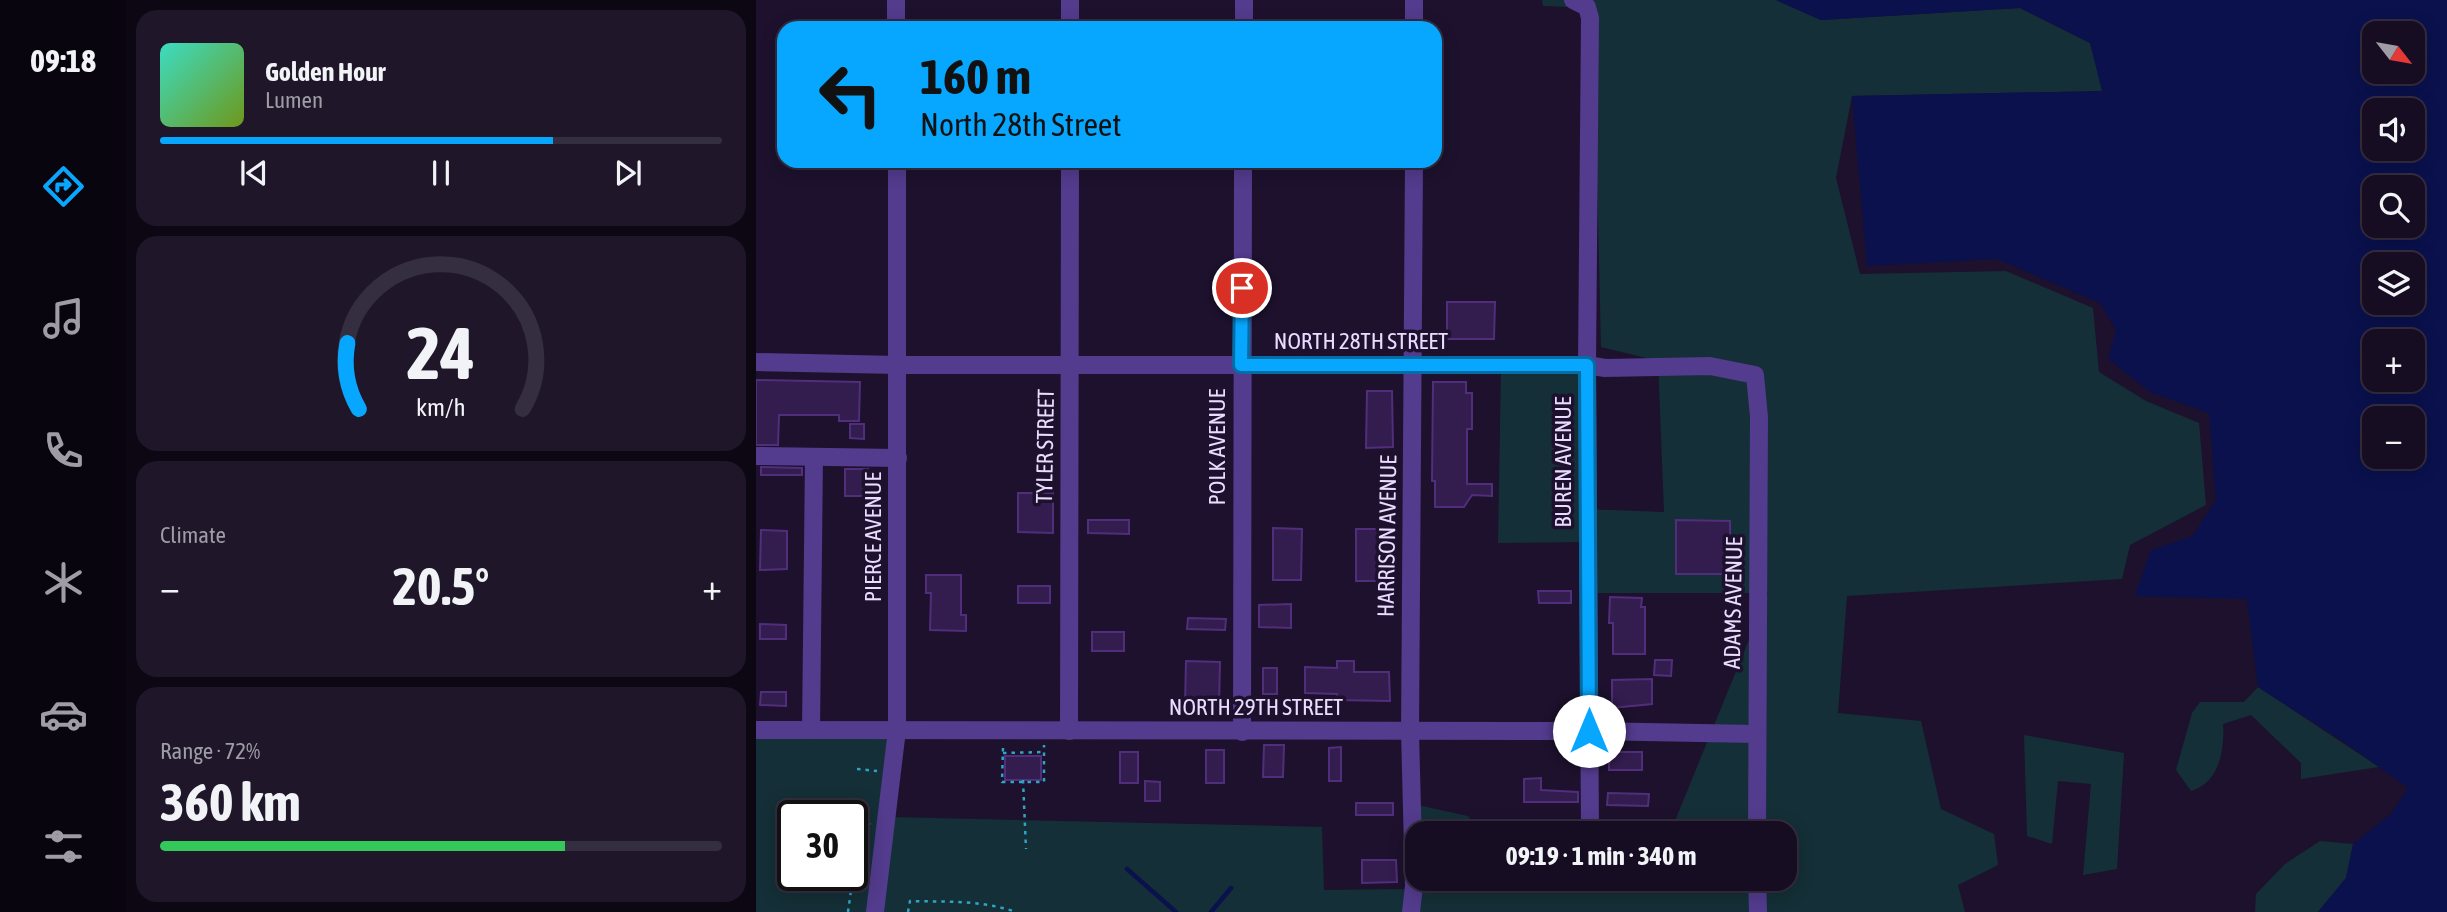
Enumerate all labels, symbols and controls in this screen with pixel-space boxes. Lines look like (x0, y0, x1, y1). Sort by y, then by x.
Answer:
north arrow (2362, 21, 2426, 84)
map controls (2362, 21, 2425, 469)
text: 09:18 (30, 42, 96, 79)
text: 160 m (920, 48, 1031, 104)
icon: left (805, 49, 896, 140)
text: Golden Hour (265, 57, 385, 87)
text: Lumen (265, 87, 323, 113)
button: sound (2362, 98, 2425, 161)
text: North 28th Street (920, 106, 1122, 143)
icon: previous (235, 154, 273, 192)
icon: pause (422, 154, 460, 192)
icon: next (609, 154, 647, 192)
icon: directions (39, 162, 88, 211)
button: search (2362, 175, 2425, 238)
button: layers (2362, 252, 2425, 315)
pin (1212, 258, 1272, 318)
icon: arrive (1223, 269, 1261, 307)
icon: music (39, 294, 88, 343)
text: 24 (407, 312, 475, 395)
street label: NORTH 28TH STREET (1274, 328, 1448, 354)
button: + (2362, 329, 2425, 392)
street label: TYLER STREET (1031, 388, 1059, 504)
street label: POLK AVENUE (1204, 388, 1230, 505)
text: km/h (416, 393, 466, 421)
street label: BUREN AVENUE (1550, 396, 1576, 528)
button: − (2362, 406, 2425, 469)
icon: phone (39, 426, 88, 475)
street label: HARRISON AVENUE (1373, 455, 1401, 617)
street label: PIERCE AVENUE (860, 472, 886, 602)
text: Climate (160, 522, 226, 548)
street label: ADAMS AVENUE (1719, 536, 1747, 669)
text: 20.5° (393, 556, 489, 616)
icon: climate (39, 558, 88, 607)
text: − (160, 565, 180, 608)
text: + (702, 565, 722, 608)
icon: car (39, 690, 88, 739)
street label: NORTH 29TH STREET (1169, 694, 1343, 720)
position arrow (1552, 694, 1626, 768)
text: Range · 72% (160, 738, 260, 764)
text: 360 km (160, 772, 301, 832)
speed limit sign: 30 (777, 800, 868, 891)
icon: filters (39, 822, 88, 871)
text: 09:19 · 1 min · 340 m (1506, 841, 1696, 871)

